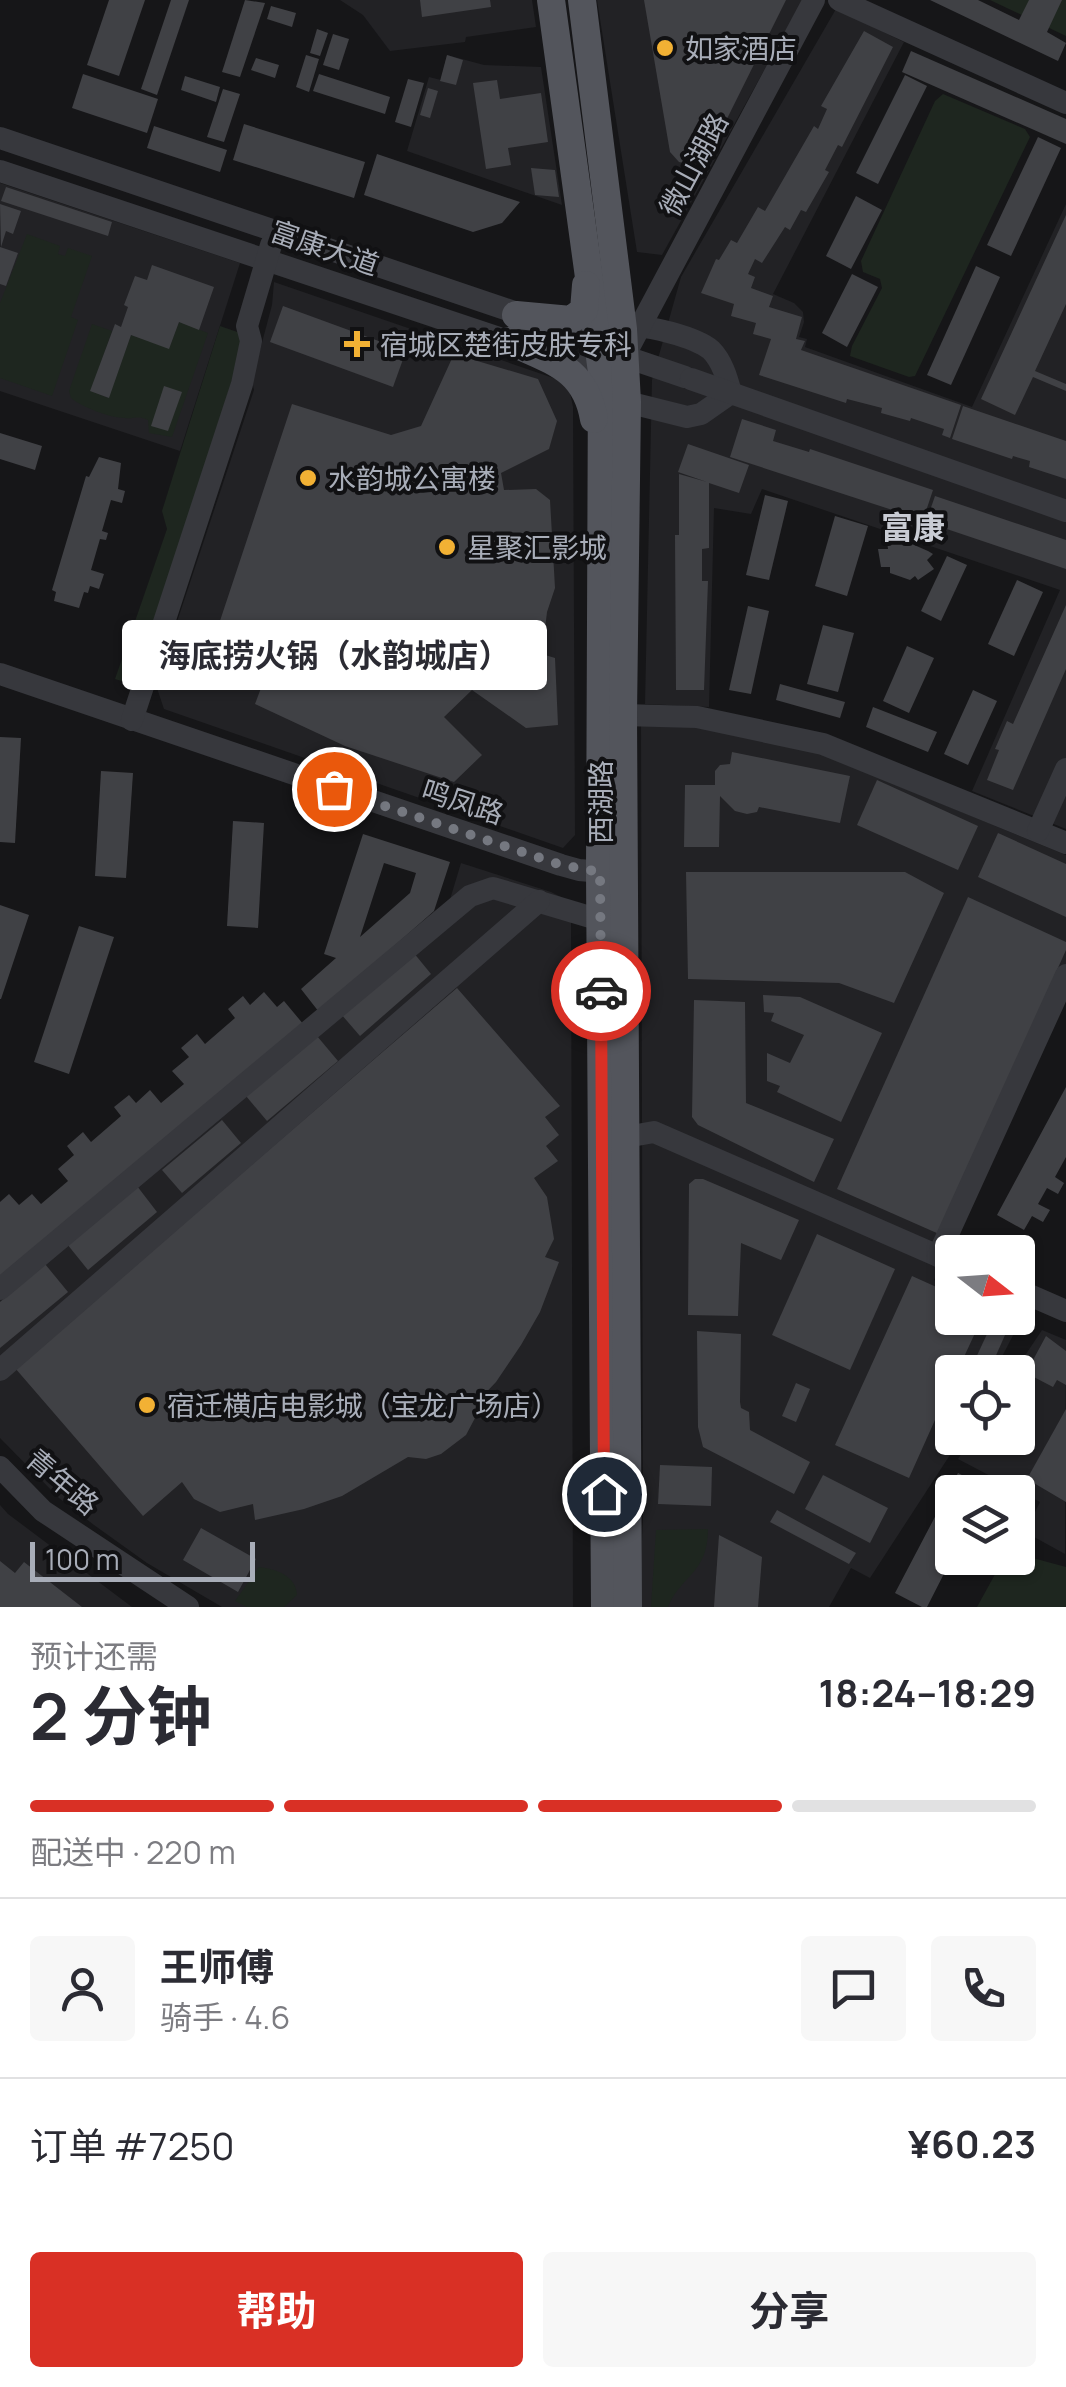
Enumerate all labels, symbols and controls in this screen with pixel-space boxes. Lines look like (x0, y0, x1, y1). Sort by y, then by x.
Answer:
place label: 如家酒店 (685, 29, 797, 67)
marker: 如家酒店 (654, 37, 676, 59)
street label: 微山湖路 (650, 106, 736, 222)
street label: 富康大道 (266, 211, 384, 283)
place label: 宿城区楚街皮肤专科 (380, 325, 632, 363)
marker: 宿城区楚街皮肤专科 (344, 331, 370, 357)
place label: 水韵城公寓楼 (328, 459, 496, 497)
marker: 水韵城公寓楼 (297, 467, 319, 489)
district label: 富康 (881, 505, 945, 549)
place label: 星聚汇影城 (467, 528, 607, 566)
marker: 星聚汇影城 (436, 536, 458, 558)
callout: 海底捞火锅（水韵城店） (121, 619, 546, 689)
text: 海底捞火锅（水韵城店） (158, 633, 511, 677)
pin (292, 747, 377, 832)
street label: 西湖路 (581, 760, 619, 844)
icon: bag (307, 762, 362, 817)
street label: 鸣凤路 (417, 770, 509, 832)
courier (551, 941, 651, 1041)
icon: car (574, 964, 629, 1019)
north arrow (935, 1235, 1035, 1335)
map controls (935, 1235, 1035, 1575)
button: locate (935, 1355, 1035, 1455)
place label: 宿迁横店电影城（宝龙广场店） (167, 1386, 559, 1424)
marker: 宿迁横店电影城（宝龙广场店） (136, 1394, 158, 1416)
street label: 青年路 (19, 1439, 107, 1523)
pin (562, 1452, 647, 1537)
icon: home (577, 1467, 632, 1522)
button: layers (935, 1475, 1035, 1575)
scale bar (30, 1537, 255, 1582)
text: 100 m (45, 1540, 119, 1578)
text: 预计还需 (30, 1634, 158, 1678)
text: 18:24–18:29 (819, 1666, 1036, 1718)
text: 2 分钟 (30, 1671, 212, 1760)
text: 配送中 · 220 m (30, 1830, 236, 1874)
button: person (30, 1936, 135, 2041)
button: chat (801, 1936, 906, 2041)
button: phone (931, 1936, 1036, 2041)
text: 王师傅 (160, 1940, 274, 1992)
text: 骑手 · 4.6 (160, 1995, 290, 2039)
text: ¥60.23 (908, 2117, 1036, 2169)
text: 订单 #7250 (30, 2119, 234, 2171)
button: 帮助 (30, 2252, 523, 2367)
button: 分享 (543, 2252, 1036, 2367)

